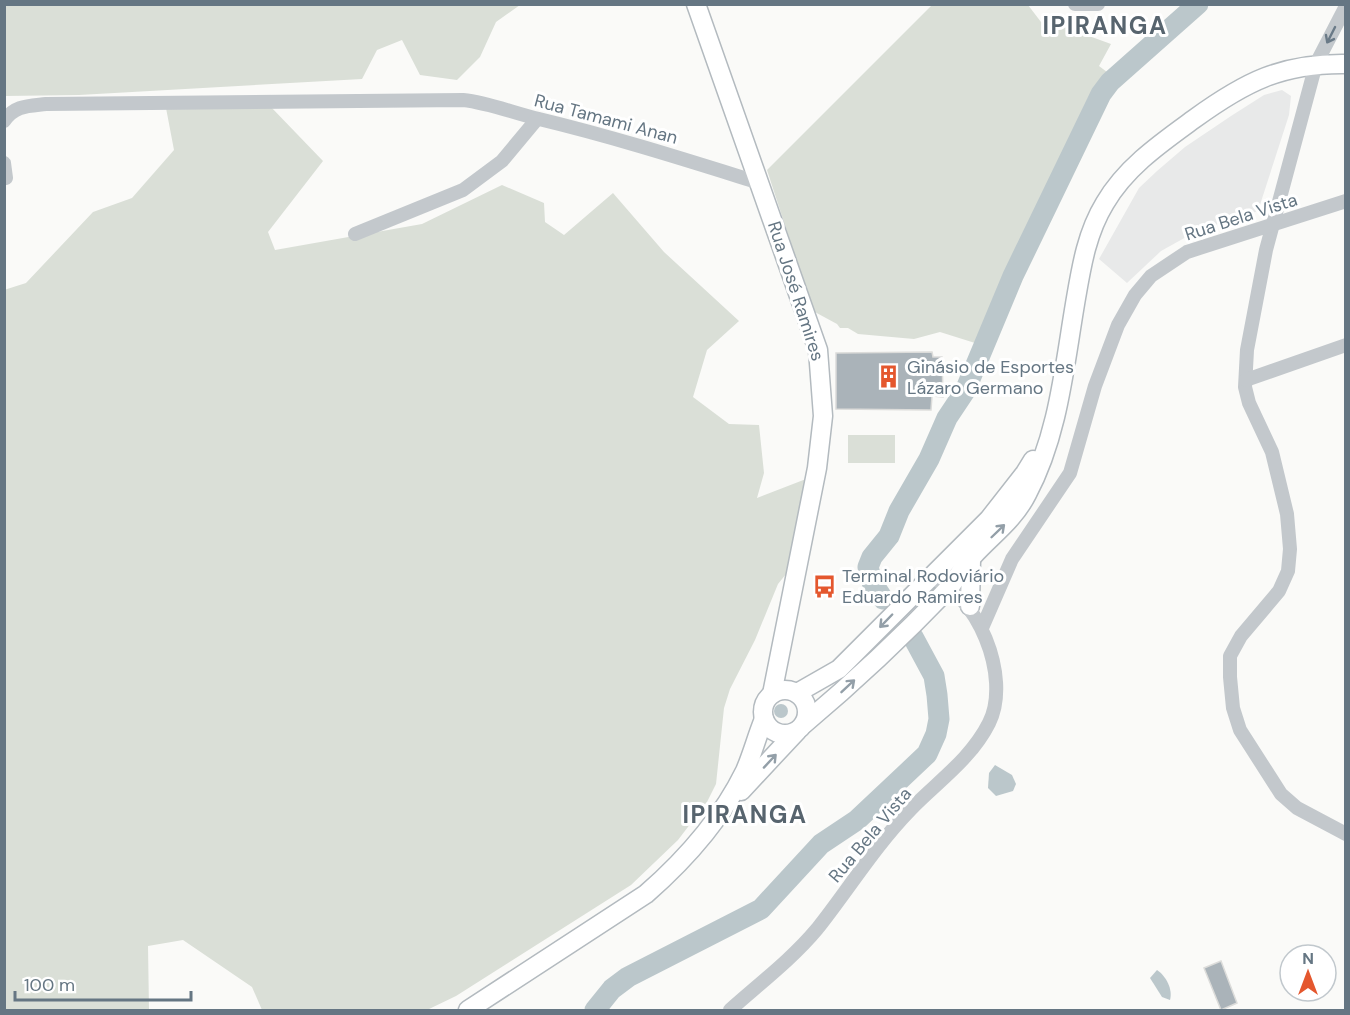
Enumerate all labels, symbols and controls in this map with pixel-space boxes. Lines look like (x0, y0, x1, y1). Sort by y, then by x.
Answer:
district label: IPIRANGA (1042, 10, 1168, 41)
one-way arrow (1324, 26, 1336, 44)
street label: Rua Tamami Anan (532, 88, 680, 150)
street label: Rua Bela Vista (1182, 187, 1300, 247)
street label: Rua José Ramires (762, 218, 830, 364)
place label: Ginásio de Esportes Lázaro Germano (907, 355, 1074, 400)
building icon: Ginásio de Esportes Lázaro Germano (876, 364, 902, 390)
one-way arrow (991, 524, 1006, 538)
place label: Terminal Rodoviário Eduardo Ramires (842, 564, 1004, 609)
bus stop icon: Terminal Rodoviário Eduardo Ramires (811, 573, 837, 599)
one-way arrow (879, 613, 893, 628)
one-way arrow (841, 679, 856, 693)
one-way arrow (762, 754, 776, 769)
street label: Rua Bela Vista (823, 782, 917, 888)
district label: IPIRANGA (682, 799, 808, 830)
north arrow (1278, 943, 1338, 1003)
text: N (1302, 948, 1314, 969)
scale bar (15, 964, 190, 1002)
text: 100 m (24, 973, 75, 997)

